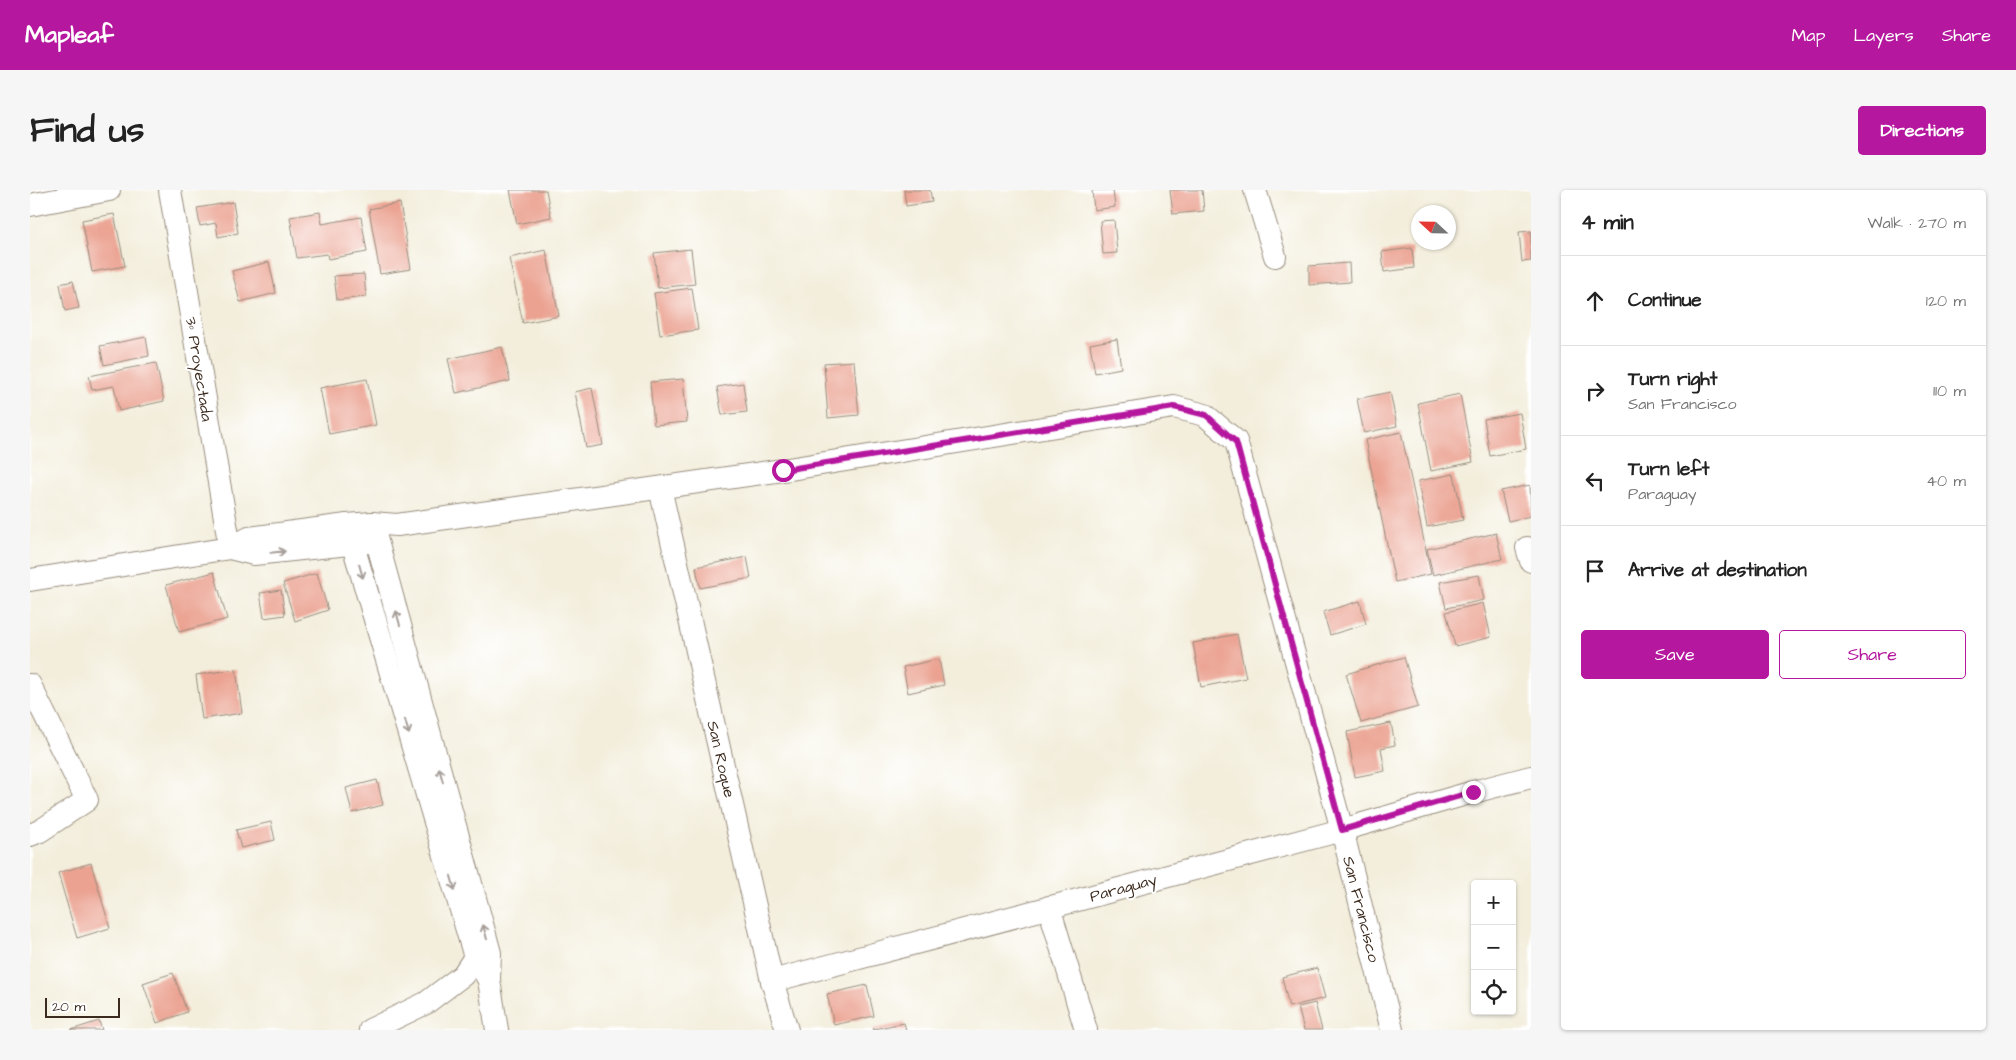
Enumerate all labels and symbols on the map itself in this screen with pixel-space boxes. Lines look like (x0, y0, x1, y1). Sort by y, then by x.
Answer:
north arrow (1411, 205, 1456, 250)
street label: 3º Proyectada (179, 315, 218, 423)
route start (772, 459, 795, 482)
one-way arrow (270, 547, 286, 557)
one-way arrow (357, 563, 367, 579)
one-way arrow (393, 611, 402, 627)
one-way arrow (403, 719, 413, 735)
street label: San Roque (702, 719, 741, 800)
one-way arrow (436, 767, 446, 783)
route end (1462, 781, 1485, 804)
street label: San Francisco (1337, 854, 1385, 965)
street label: Paraguay (1087, 868, 1160, 908)
one-way arrow (449, 875, 459, 891)
one-way arrow (479, 924, 489, 940)
scale bar (45, 995, 120, 1018)

